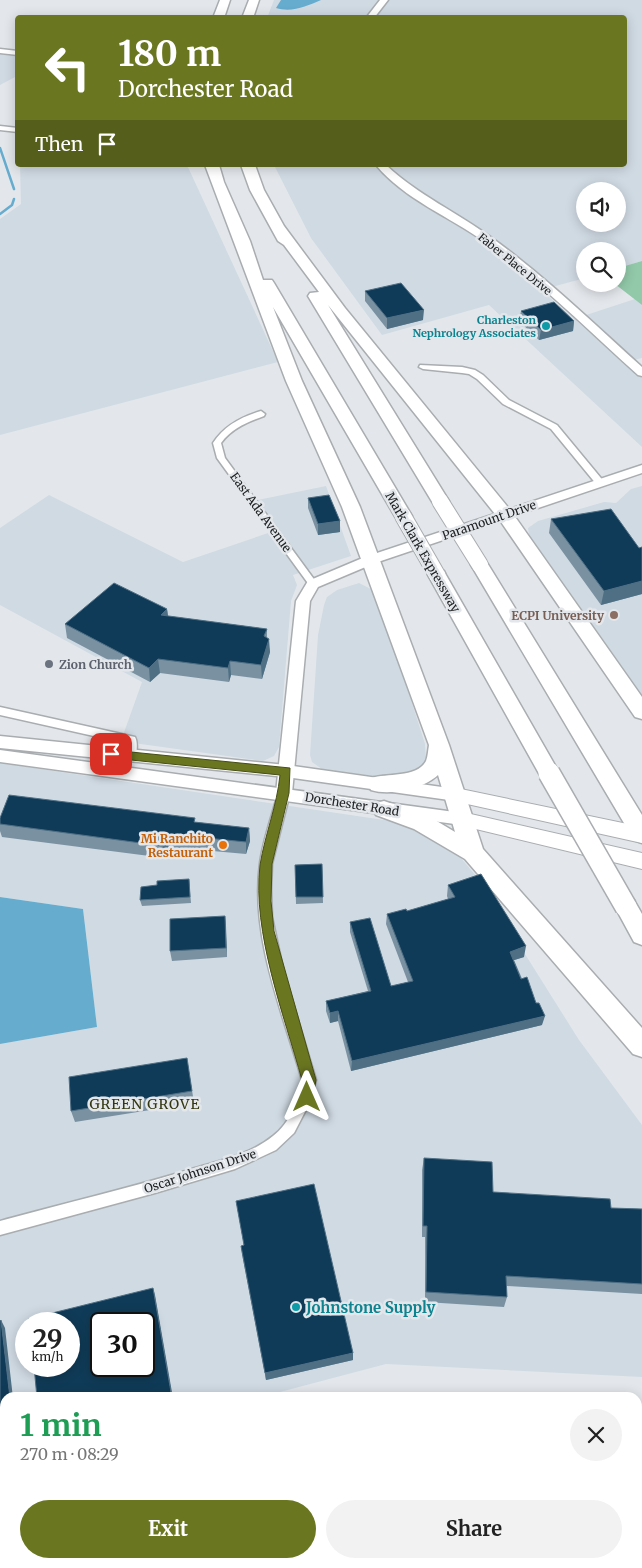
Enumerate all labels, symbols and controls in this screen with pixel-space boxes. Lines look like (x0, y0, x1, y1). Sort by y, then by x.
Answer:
text: 180 m (118, 32, 221, 76)
icon: left (35, 35, 100, 100)
text: Dorchester Road (118, 75, 293, 103)
icon: arrive (93, 130, 121, 158)
text: Then (35, 132, 83, 156)
map controls (576, 182, 626, 292)
button: sound (576, 182, 626, 232)
street label: Faber Place Drive (475, 230, 555, 298)
button: search (576, 242, 626, 292)
place label: Charleston Nephrology Associates (412, 313, 537, 340)
marker: Charleston Nephrology Associates (540, 320, 552, 332)
street label: East Ada Avenue (227, 469, 295, 555)
street label: Mark Clark Expressway (382, 489, 464, 615)
street label: Paramount Drive (440, 497, 538, 543)
place label: ECPI University (511, 608, 605, 623)
marker: ECPI University (608, 609, 620, 621)
place label: Zion Church (59, 657, 132, 672)
marker: Zion Church (43, 658, 55, 670)
pin (90, 733, 132, 775)
icon: arrive (97, 740, 125, 768)
street label: Dorchester Road (304, 789, 400, 819)
place label: Mi Ranchito Restaurant (141, 831, 213, 860)
marker: Mi Ranchito Restaurant (217, 839, 229, 851)
position arrow (280, 1070, 332, 1122)
district label: GREEN GROVE (90, 1095, 200, 1113)
street label: Oscar Johnson Drive (142, 1146, 258, 1196)
place label: Johnstone Supply (305, 1298, 436, 1317)
marker: Johnstone Supply (290, 1301, 302, 1313)
speed limit sign: 30 (90, 1312, 155, 1377)
text: 29 (33, 1322, 62, 1354)
text: km/h (32, 1349, 63, 1364)
text: 1 min (20, 1406, 102, 1444)
button: close (570, 1409, 622, 1461)
text: 270 m · 08:29 (20, 1444, 119, 1464)
button: Exit (20, 1500, 316, 1558)
button: Share (326, 1500, 622, 1558)

